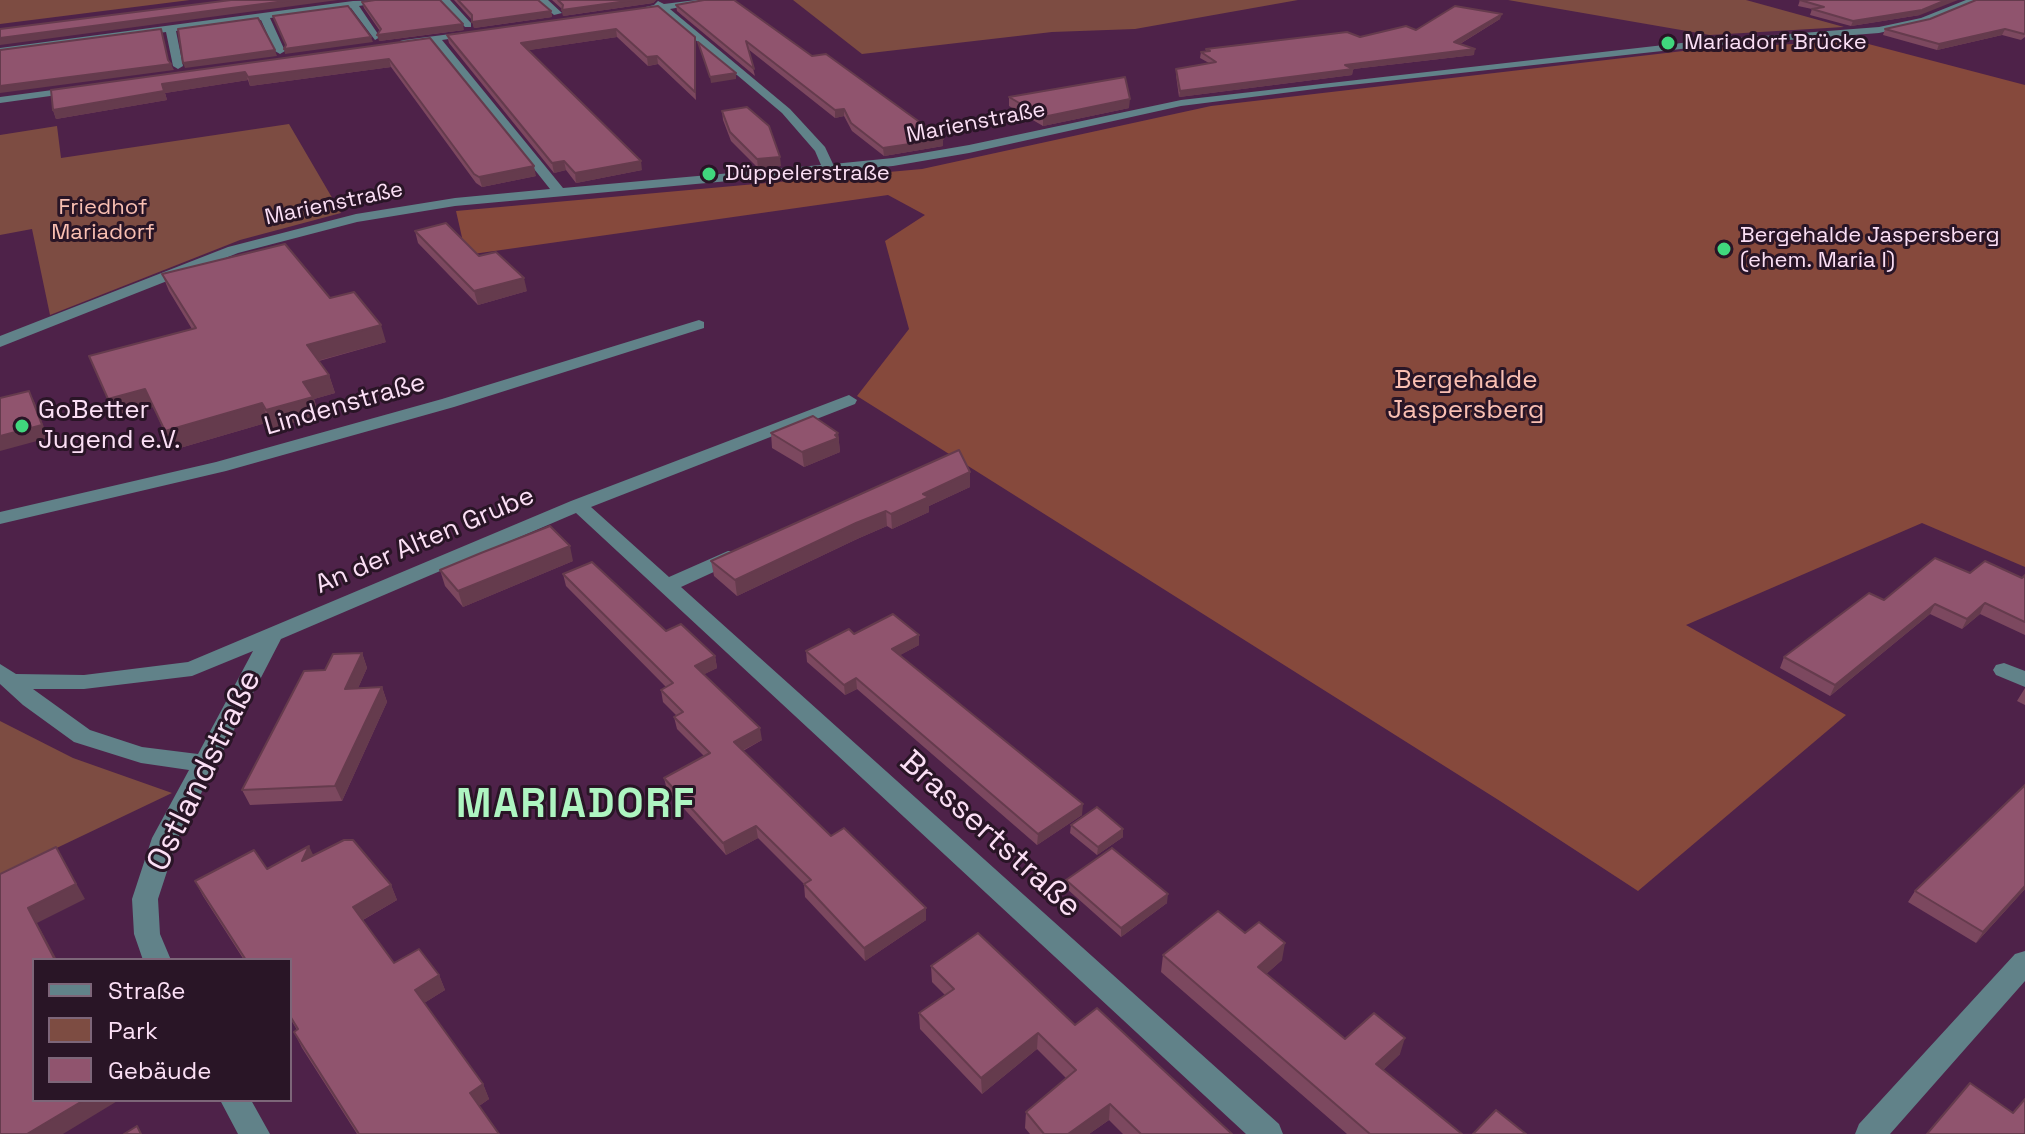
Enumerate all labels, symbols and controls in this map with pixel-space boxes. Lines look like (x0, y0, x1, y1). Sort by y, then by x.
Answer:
place label: Mariadorf Brücke (1684, 30, 1867, 56)
marker: Mariadorf Brücke (1659, 34, 1677, 52)
street label: Marienstraße (904, 97, 1048, 149)
place label: Düppelerstraße (725, 161, 890, 187)
marker: Düppelerstraße (700, 165, 718, 183)
street label: Marienstraße (262, 176, 406, 232)
park label: Friedhof Mariadorf (51, 195, 155, 246)
place label: Bergehalde Jaspersberg (ehem. Maria I) (1740, 223, 2000, 274)
marker: Bergehalde Jaspersberg (ehem. Maria I) (1715, 240, 1733, 258)
park label: Bergehalde Jaspersberg (1388, 365, 1544, 426)
street label: Lindenstraße (261, 367, 429, 443)
place label: GoBetter Jugend e.V. (38, 395, 181, 456)
marker: GoBetter Jugend e.V. (13, 417, 31, 435)
street label: An der Alten Grube (311, 481, 539, 601)
street label: Ostlandstraße (140, 664, 270, 878)
street label: Brassertstraße (891, 744, 1089, 926)
district label: MARIADORF (456, 782, 696, 830)
legend (32, 958, 292, 1102)
text: Straße (108, 975, 185, 1006)
text: Park (108, 1015, 158, 1046)
text: Gebäude (108, 1055, 211, 1086)

